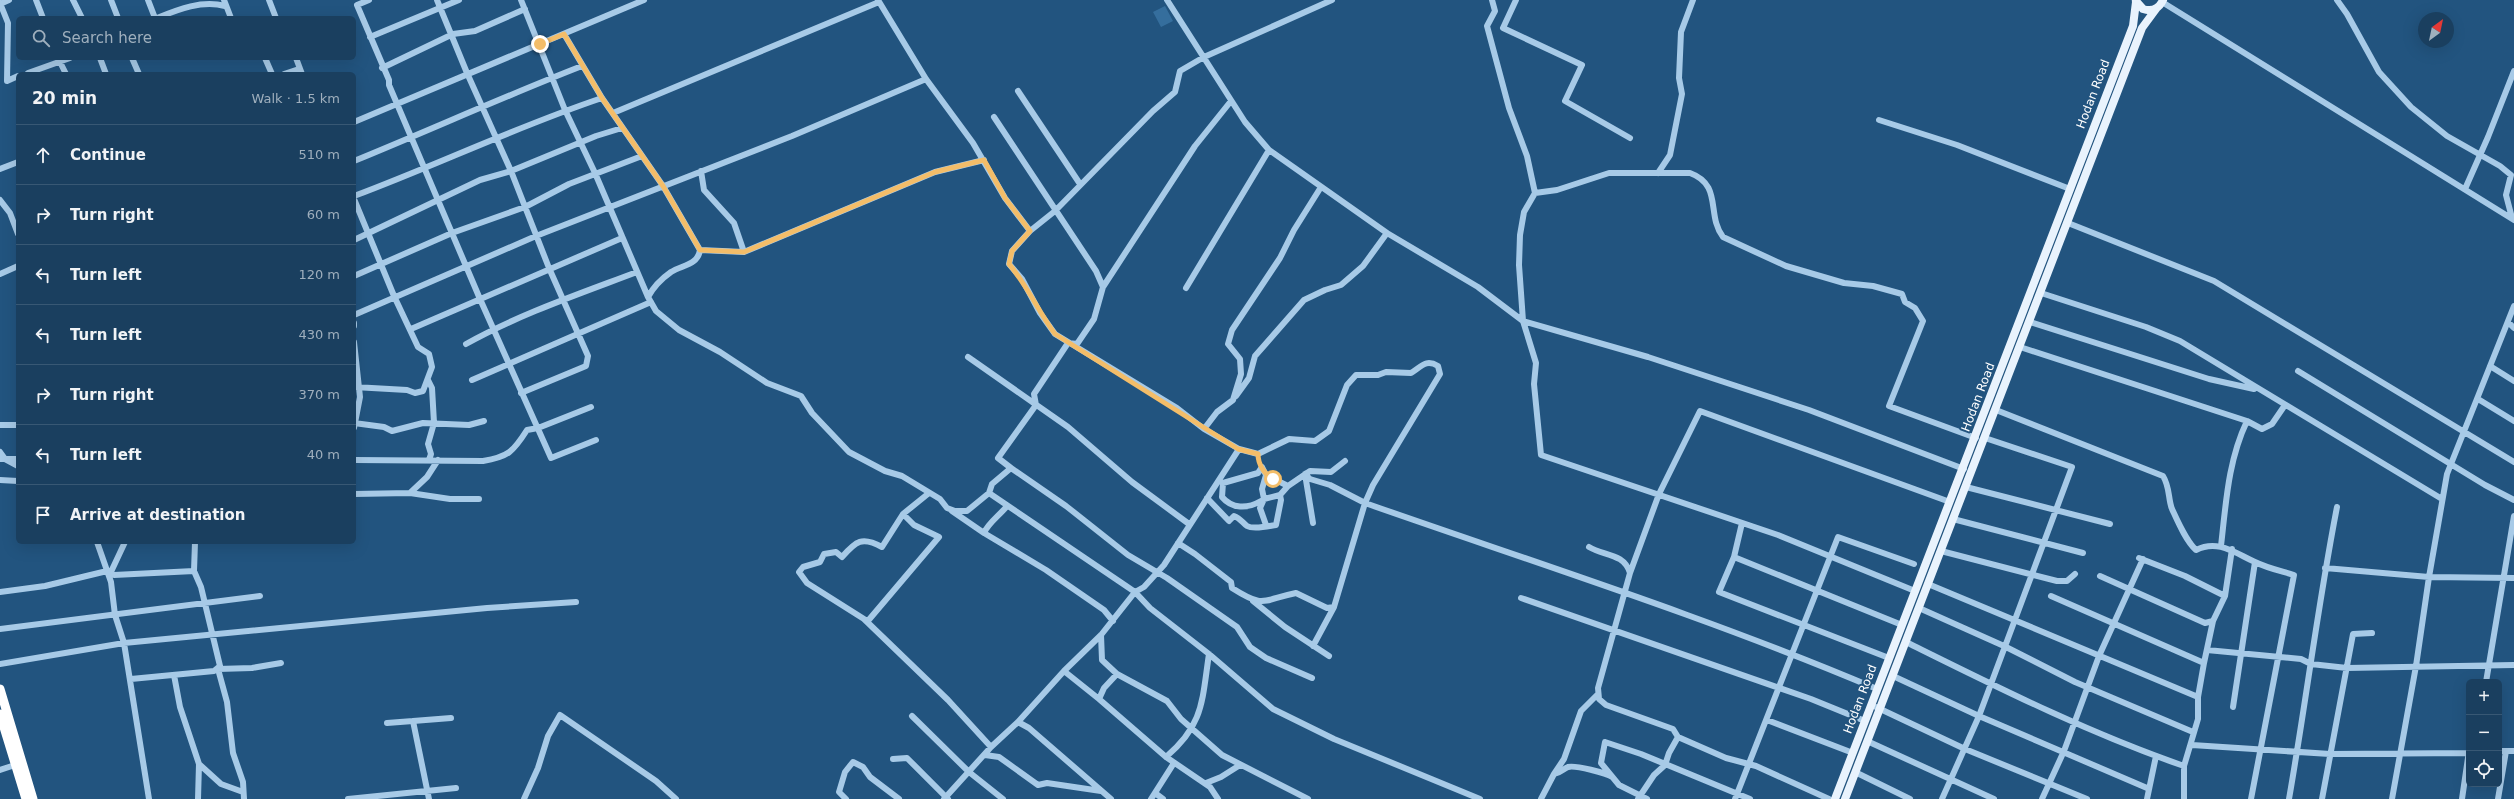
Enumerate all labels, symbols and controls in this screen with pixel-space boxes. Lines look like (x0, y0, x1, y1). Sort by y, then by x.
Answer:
north arrow (2418, 12, 2454, 48)
search box (16, 16, 356, 60)
icon: search (30, 27, 52, 49)
text: Search here (62, 29, 152, 47)
route end (531, 35, 549, 53)
street label: Hodan Road (2073, 57, 2113, 131)
text: 20 min (32, 88, 97, 108)
text: Walk · 1.5 km (251, 91, 340, 106)
icon: ahead (32, 144, 54, 166)
text: Continue (70, 146, 146, 164)
text: 510 m (298, 147, 340, 162)
icon: right (32, 204, 54, 226)
text: Turn right (70, 206, 154, 224)
text: 60 m (307, 207, 340, 222)
icon: left (32, 264, 54, 286)
text: Turn left (70, 266, 142, 284)
text: 120 m (298, 267, 340, 282)
icon: left (32, 324, 54, 346)
text: Turn left (70, 326, 142, 344)
text: 430 m (298, 327, 340, 342)
street label: Hodan Road (1958, 360, 1998, 434)
icon: right (32, 384, 54, 406)
text: Turn right (70, 386, 154, 404)
text: 370 m (298, 387, 340, 402)
icon: left (32, 444, 54, 466)
text: Turn left (70, 446, 142, 464)
text: 40 m (307, 447, 340, 462)
route start (1264, 470, 1282, 488)
icon: arrive (32, 504, 54, 526)
text: Arrive at destination (70, 506, 245, 524)
street label: Hodan Road (1840, 662, 1880, 736)
map controls (2466, 679, 2502, 787)
button: + (2466, 679, 2502, 715)
button: − (2466, 715, 2502, 751)
button: locate (2466, 751, 2502, 787)

